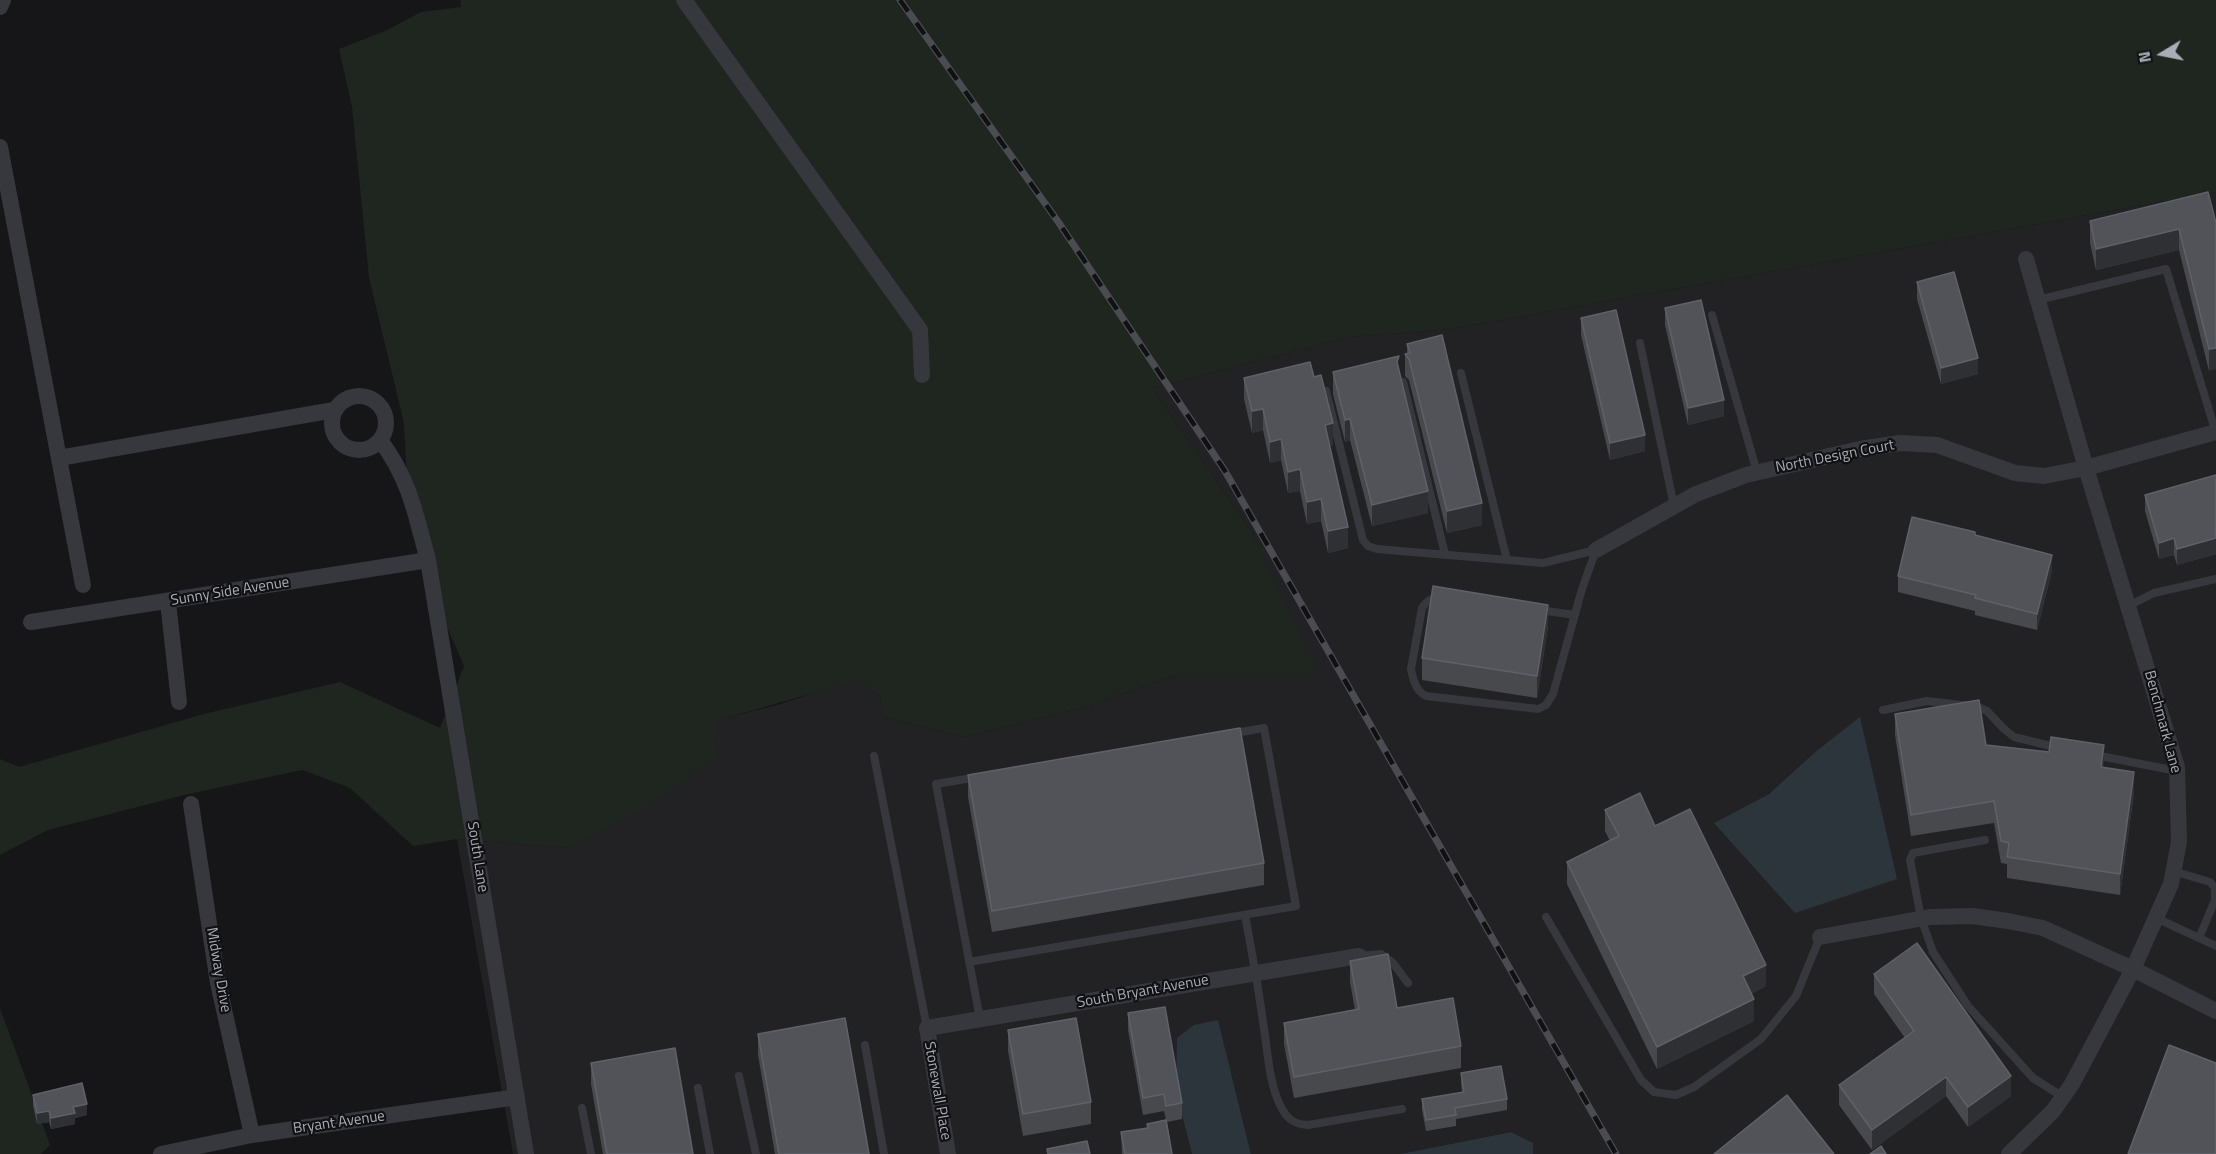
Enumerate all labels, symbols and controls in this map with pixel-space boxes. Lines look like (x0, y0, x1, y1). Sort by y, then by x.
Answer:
north arrow (2132, 24, 2192, 84)
text: N (2131, 50, 2157, 65)
street label: North Design Court (1774, 437, 1896, 477)
street label: Sunny Side Avenue (169, 574, 291, 610)
street label: Benchmark Lane (2140, 669, 2184, 775)
street label: South Lane (463, 821, 491, 893)
street label: Midway Drive (202, 926, 234, 1014)
street label: South Bryant Avenue (1076, 972, 1210, 1012)
street label: Stonewall Place (919, 1040, 955, 1142)
street label: Bryant Avenue (292, 1108, 386, 1138)

